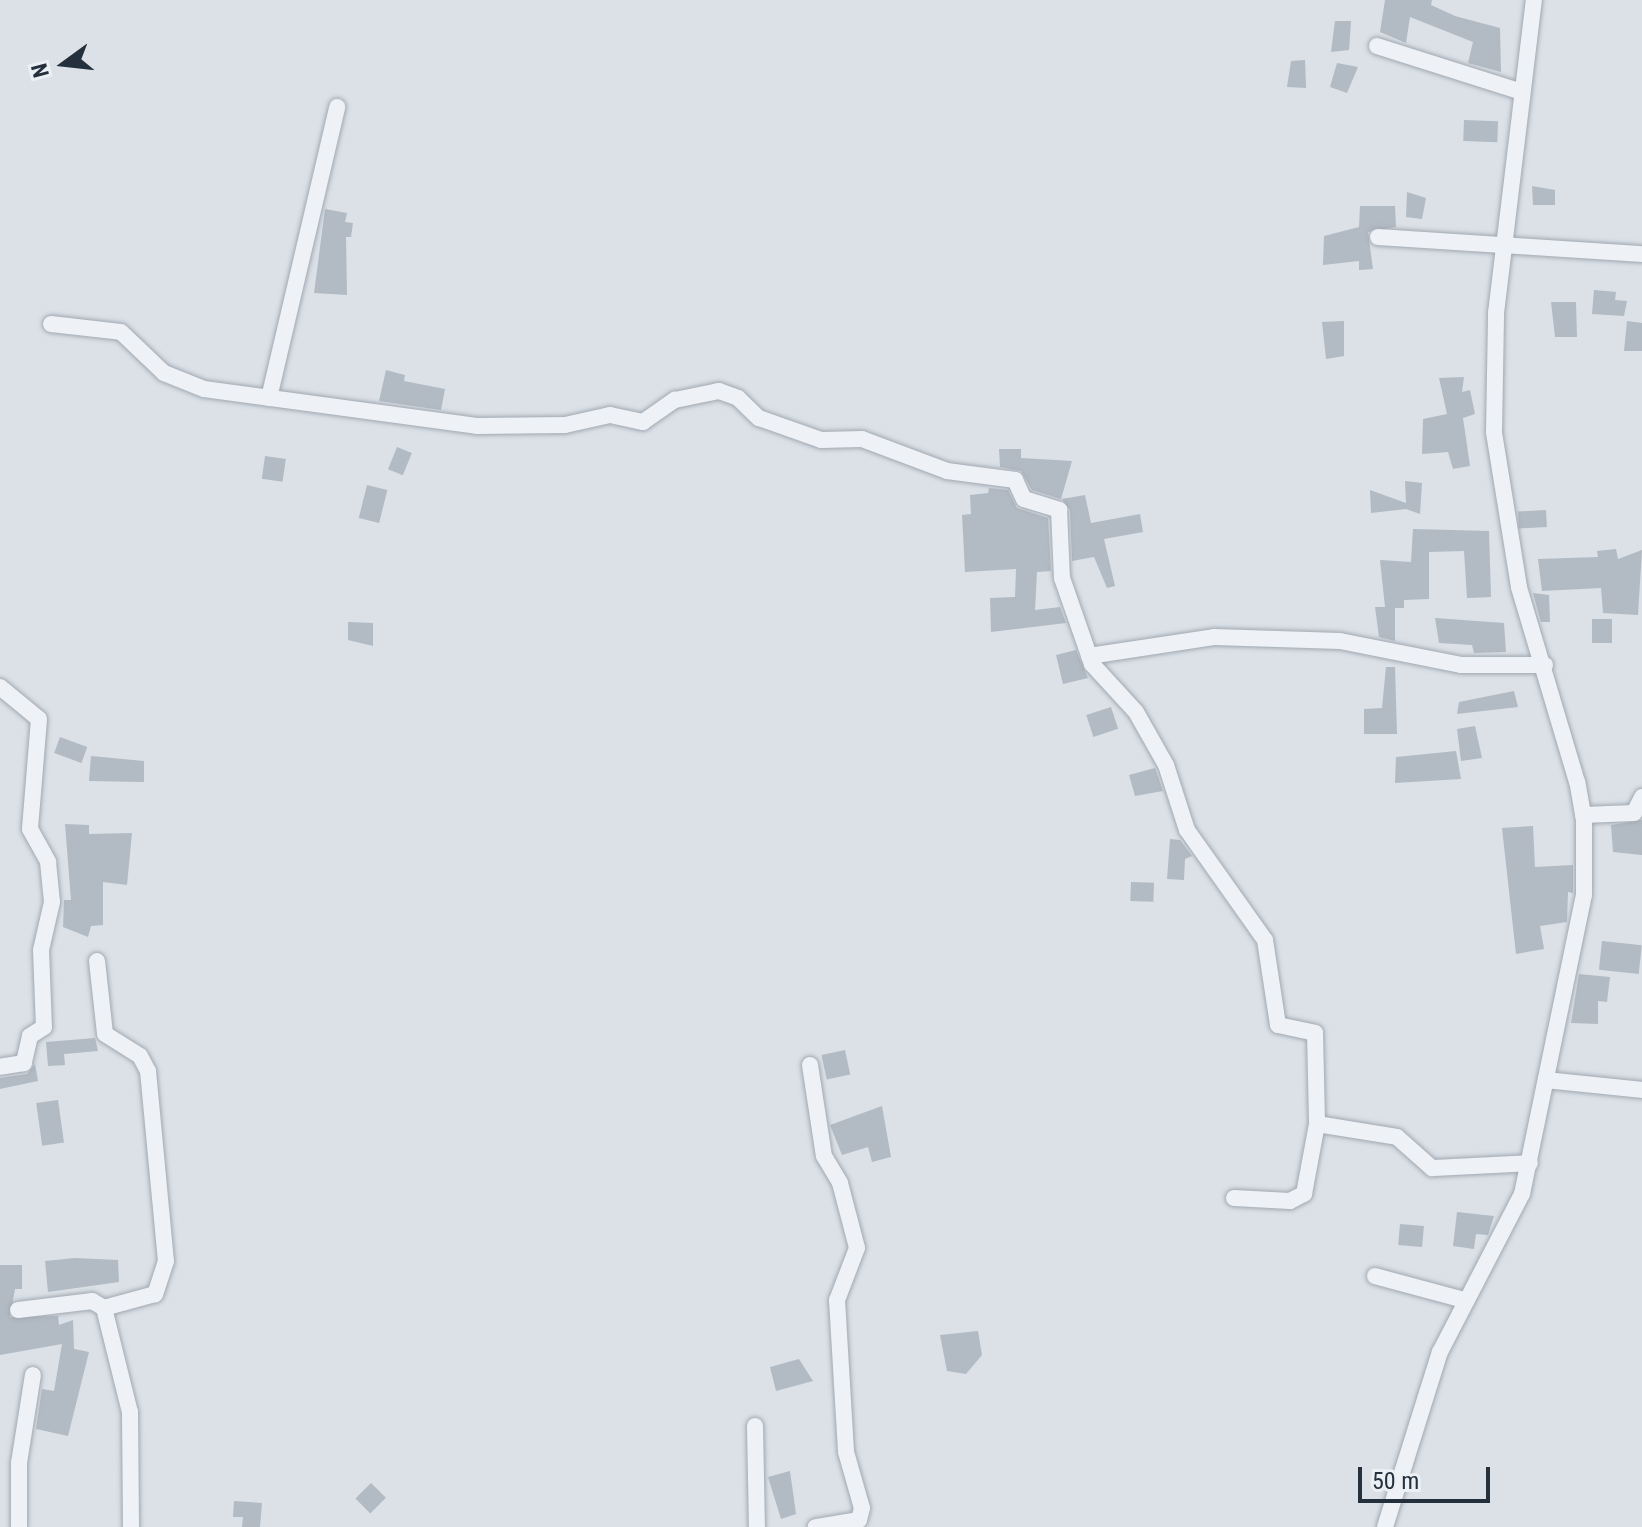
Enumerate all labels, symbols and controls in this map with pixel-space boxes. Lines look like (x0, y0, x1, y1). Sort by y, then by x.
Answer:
north arrow (24, 24, 104, 104)
text: N (27, 61, 54, 80)
scale bar (1362, 1451, 1494, 1501)
text: 50 m (1372, 1467, 1419, 1495)

